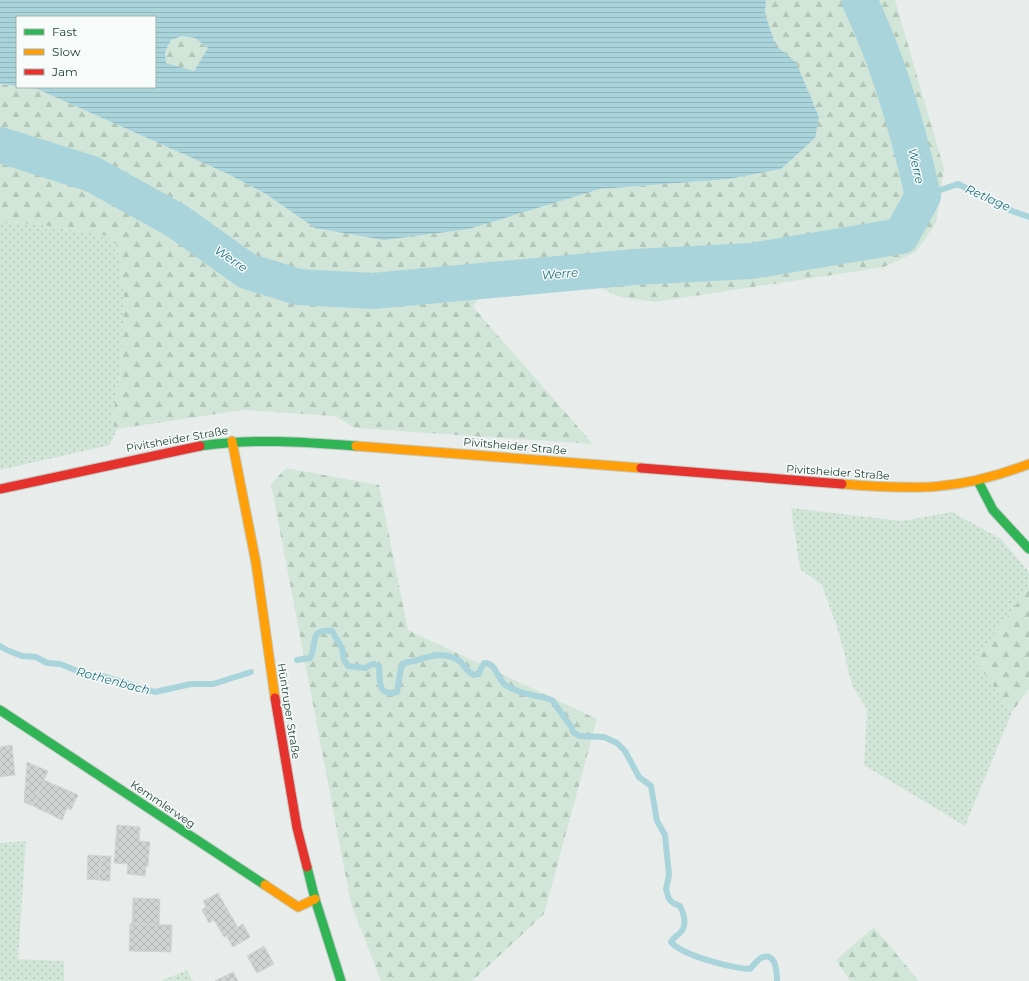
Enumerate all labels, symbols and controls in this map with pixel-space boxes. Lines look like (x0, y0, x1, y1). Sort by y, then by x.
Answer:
legend (16, 16, 156, 88)
text: Fast (52, 24, 77, 39)
text: Slow (52, 44, 81, 59)
text: Jam (51, 64, 78, 79)
water label: Werre (905, 147, 928, 185)
water label: Retlage (963, 181, 1013, 214)
water label: Werre (212, 242, 251, 275)
water label: Werre (541, 264, 579, 283)
street label: Pivitsheider Straße (125, 423, 230, 455)
street label: Pivitsheider Straße (463, 435, 568, 458)
street label: Pivitsheider Straße (786, 461, 891, 483)
street label: Hüntruper Straße (274, 662, 304, 760)
water label: Rothenbach (75, 663, 152, 698)
street label: Kemmlerweg (128, 777, 198, 831)

